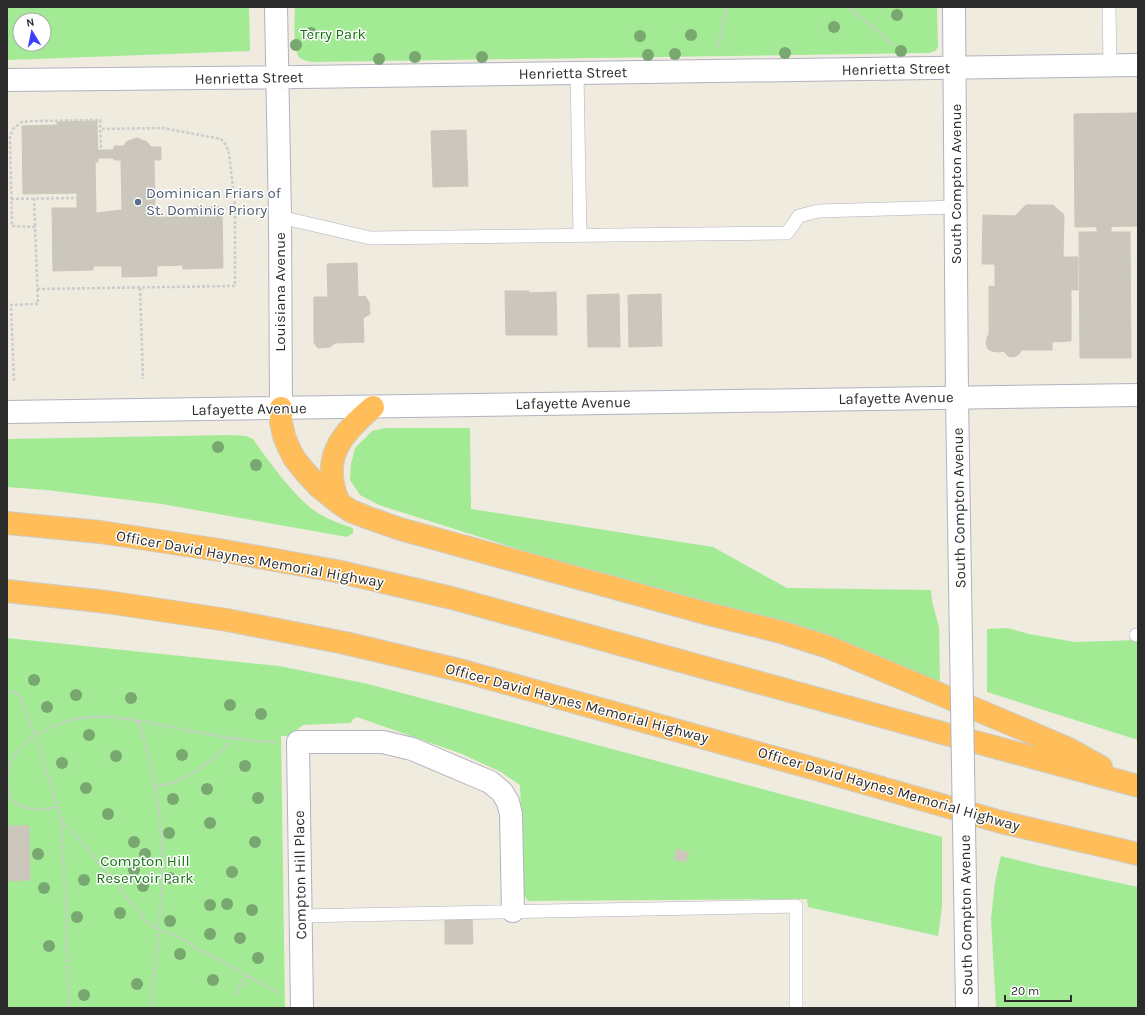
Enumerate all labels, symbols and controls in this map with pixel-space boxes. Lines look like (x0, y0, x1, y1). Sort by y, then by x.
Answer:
north arrow (12, 12, 52, 52)
text: N (25, 16, 35, 30)
park label: Terry Park (300, 25, 366, 43)
street label: Henrietta Street (842, 59, 951, 79)
street label: Henrietta Street (519, 63, 628, 83)
street label: Henrietta Street (195, 68, 304, 88)
street label: South Compton Avenue (947, 104, 965, 264)
place label: Dominican Friars of St. Dominic Priory (146, 184, 282, 219)
marker: Dominican Friars of St. Dominic Priory (133, 197, 143, 207)
street label: Louisiana Avenue (271, 232, 289, 352)
street label: Lafayette Avenue (838, 388, 954, 408)
street label: Lafayette Avenue (515, 393, 631, 413)
street label: Lafayette Avenue (191, 399, 307, 419)
street label: South Compton Avenue (949, 428, 969, 588)
street label: Officer David Haynes Memorial Highway (115, 527, 385, 591)
street label: Officer David Haynes Memorial Highway (443, 659, 711, 747)
street label: Officer David Haynes Memorial Highway (756, 743, 1022, 835)
street label: Compton Hill Place (290, 810, 310, 940)
street label: South Compton Avenue (956, 835, 976, 995)
park label: Compton Hill Reservoir Park (96, 852, 194, 887)
scale bar (1005, 977, 1071, 1003)
text: 20 m (1011, 984, 1039, 998)

